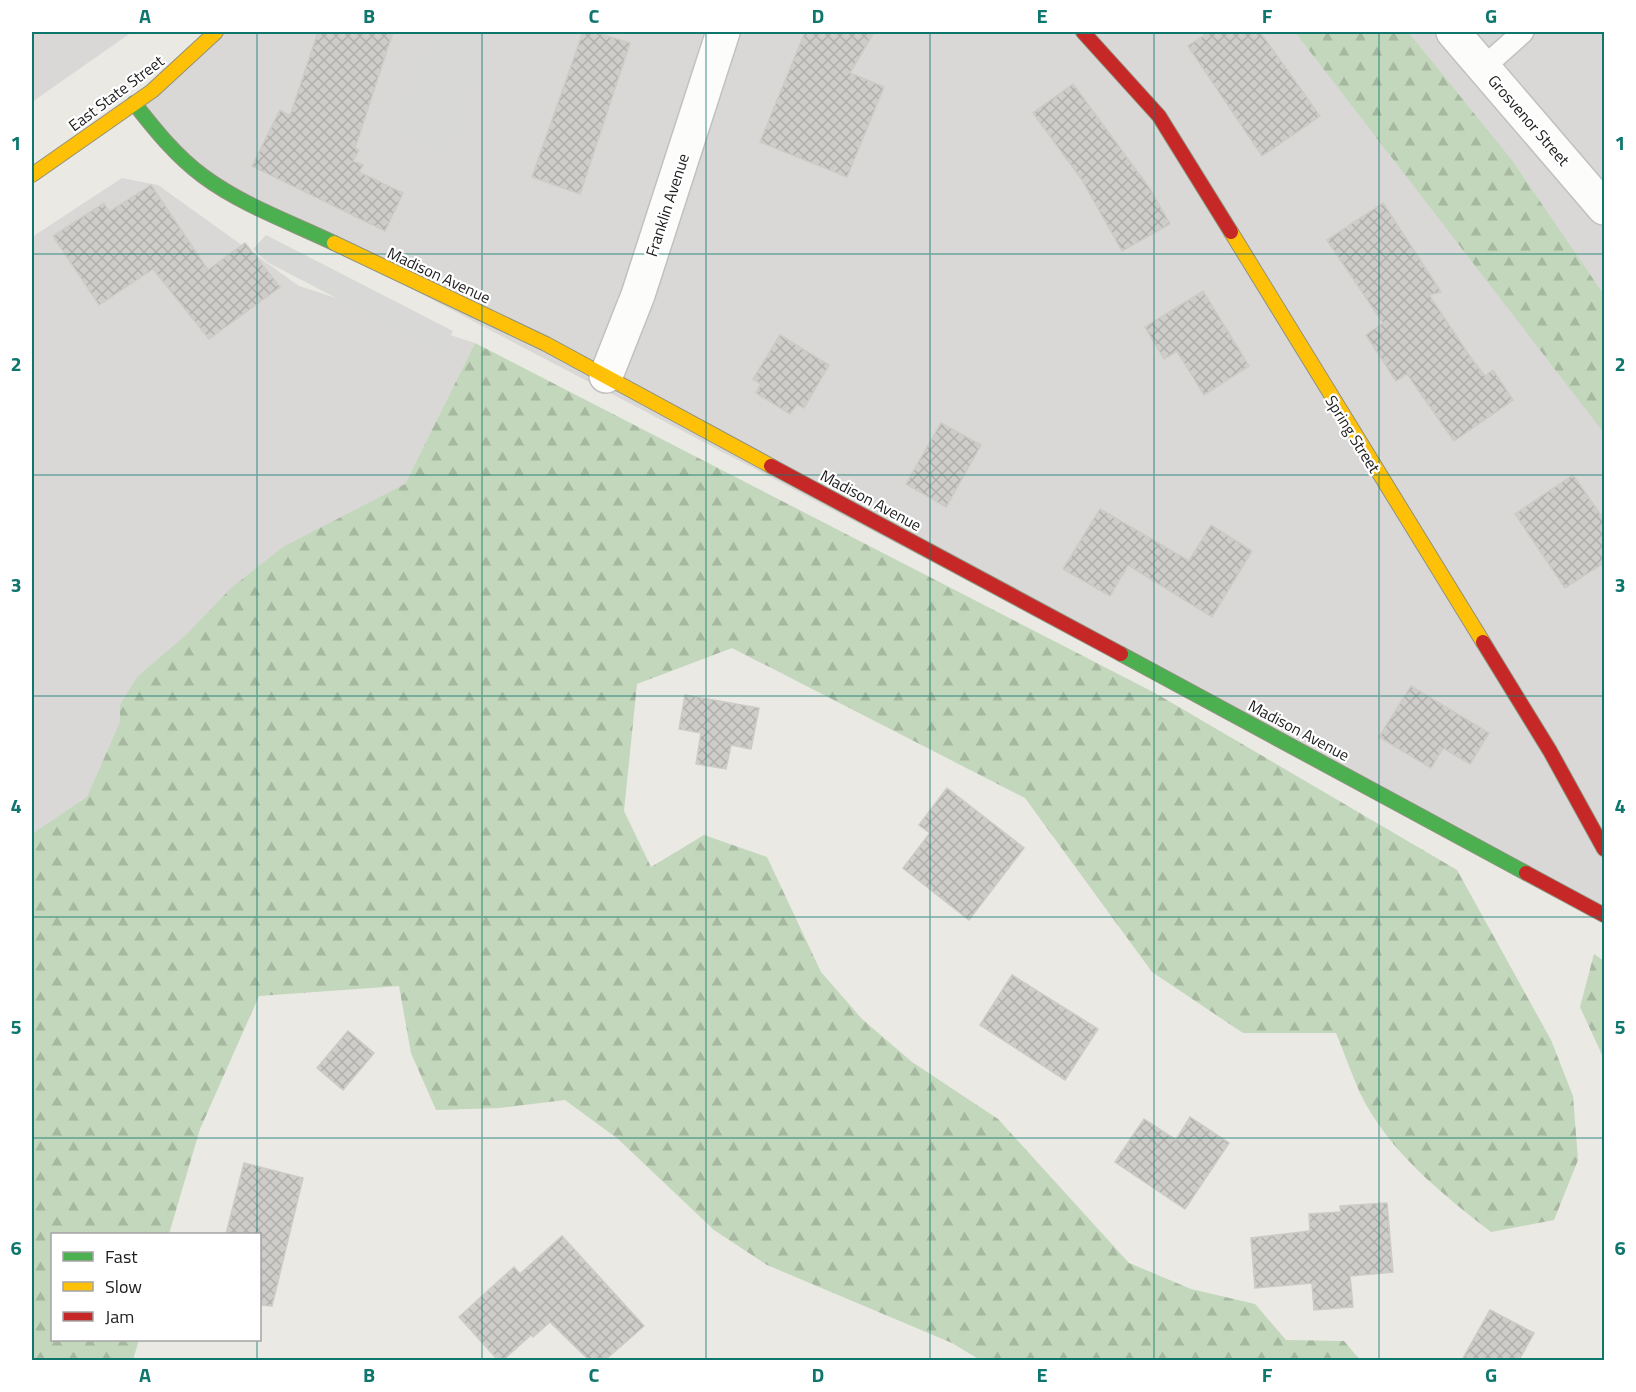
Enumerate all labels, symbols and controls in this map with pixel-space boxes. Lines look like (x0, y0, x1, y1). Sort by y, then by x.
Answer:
text: A (139, 0, 151, 31)
text: B (363, 0, 375, 31)
text: C (589, 0, 600, 31)
text: D (812, 0, 824, 31)
text: E (1036, 0, 1048, 31)
text: F (1262, 0, 1273, 31)
text: G (1485, 0, 1497, 31)
street label: East State Street (63, 49, 169, 137)
street label: Grosvenor Street (1483, 69, 1576, 171)
text: 1 (10, 127, 22, 158)
text: 1 (1614, 127, 1626, 158)
street label: Franklin Avenue (639, 150, 695, 260)
street label: Madison Avenue (383, 241, 495, 309)
text: 2 (10, 348, 22, 379)
text: 2 (1614, 348, 1626, 379)
street label: Spring Street (1320, 390, 1387, 478)
street label: Madison Avenue (816, 463, 926, 537)
text: 3 (10, 569, 22, 600)
text: 3 (1614, 569, 1626, 600)
street label: Madison Avenue (1244, 693, 1354, 767)
text: 4 (10, 790, 22, 821)
text: 4 (1614, 790, 1626, 821)
text: 5 (10, 1011, 22, 1042)
text: 5 (1614, 1011, 1626, 1042)
text: 6 (10, 1232, 22, 1263)
text: 6 (1614, 1232, 1626, 1263)
legend (51, 1233, 261, 1341)
text: Fast (105, 1243, 138, 1270)
text: Slow (105, 1273, 142, 1300)
text: Jam (105, 1303, 134, 1330)
text: A (139, 1359, 151, 1390)
text: B (363, 1359, 375, 1390)
text: C (589, 1359, 600, 1390)
text: D (812, 1359, 824, 1390)
text: E (1036, 1359, 1048, 1390)
text: F (1262, 1359, 1273, 1390)
text: G (1485, 1359, 1497, 1390)

